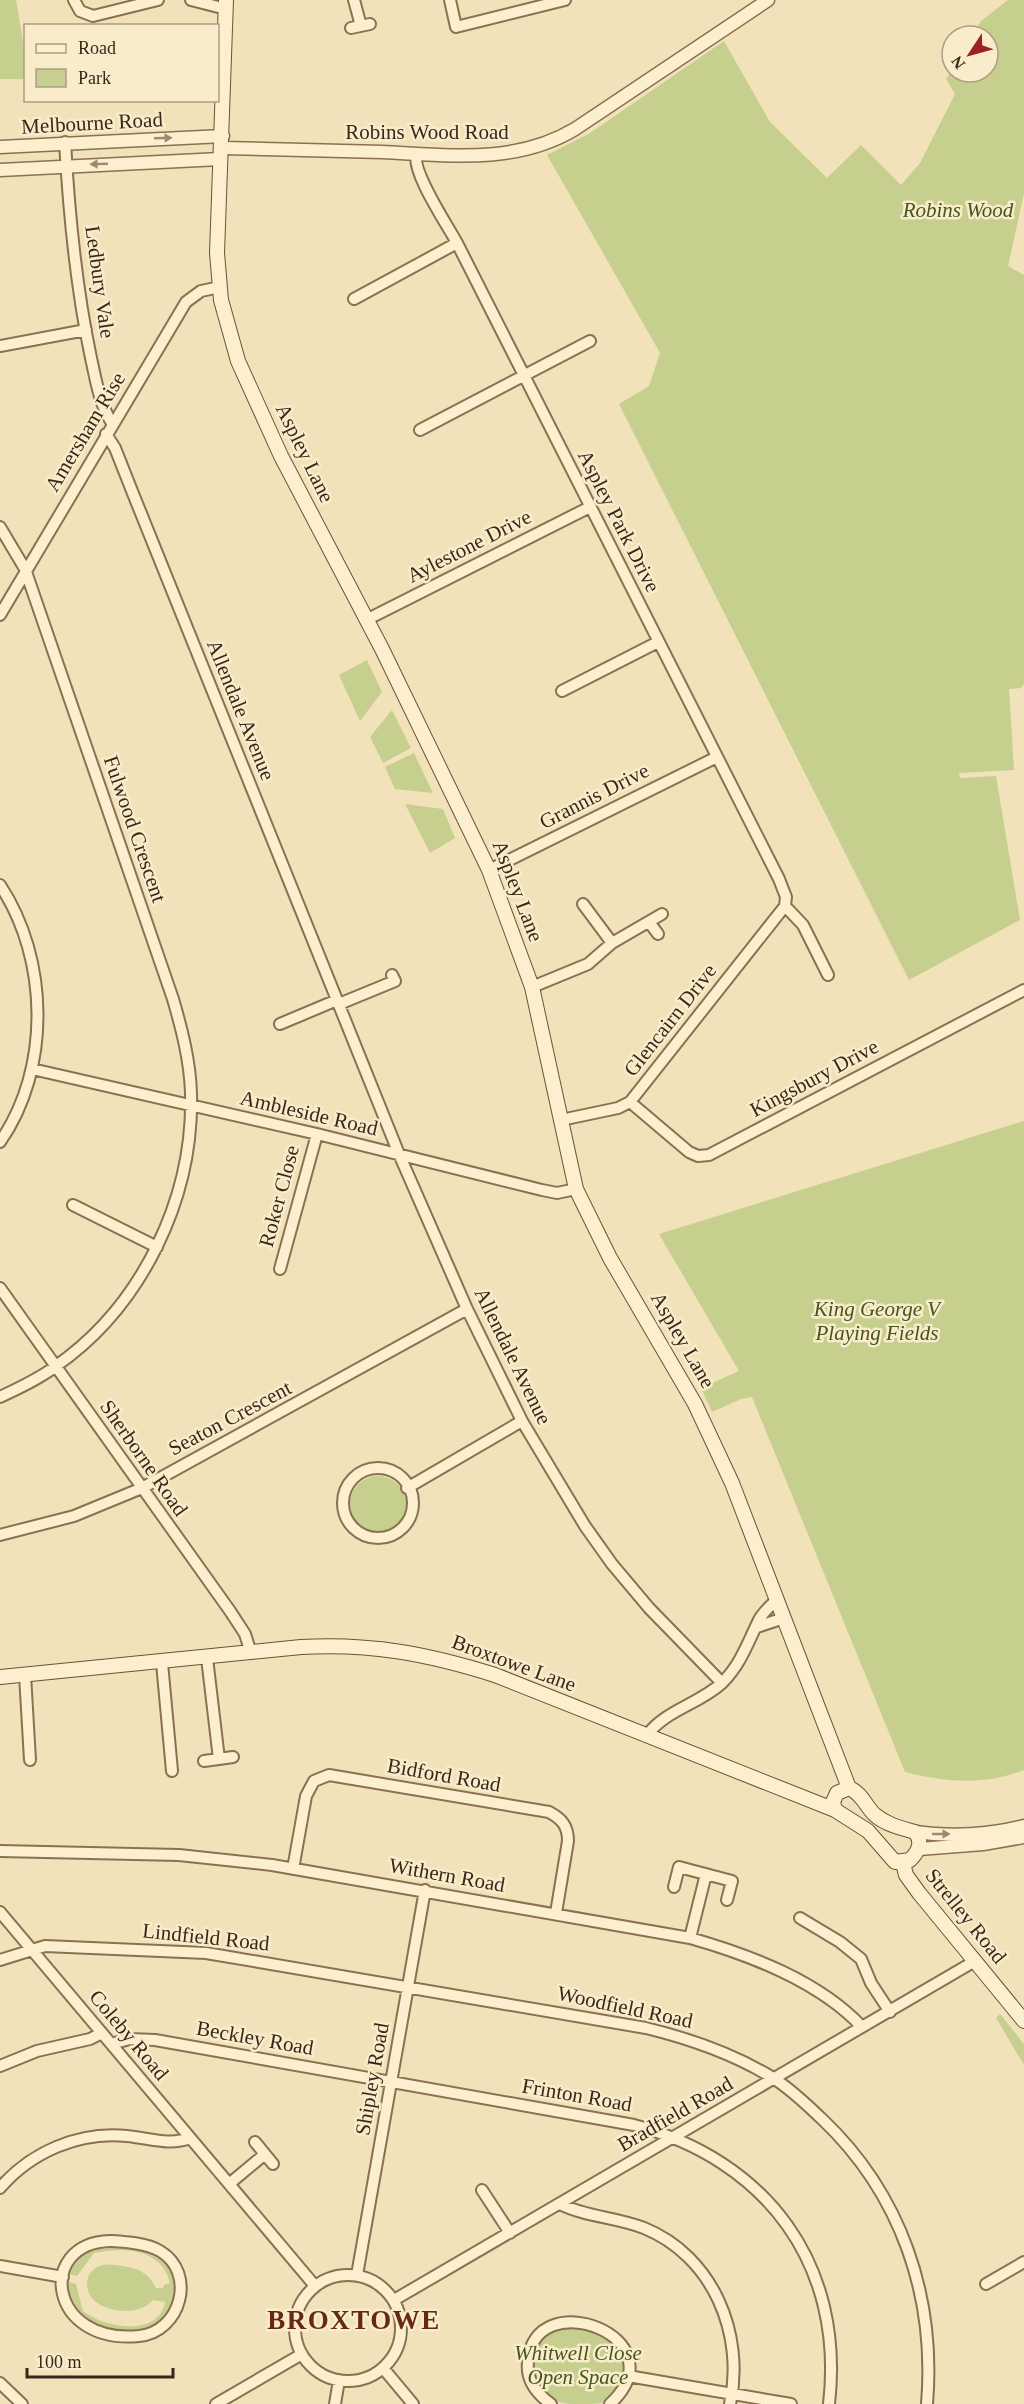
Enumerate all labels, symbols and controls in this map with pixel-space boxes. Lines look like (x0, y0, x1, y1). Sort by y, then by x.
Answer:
legend (24, 24, 219, 102)
north arrow (940, 24, 1000, 84)
text: Road (78, 38, 116, 58)
text: N (948, 52, 969, 72)
text: Park (78, 68, 111, 88)
street label: Melbourne Road (21, 107, 164, 139)
street label: Robins Wood Road (345, 120, 509, 144)
one-way arrow (154, 134, 173, 143)
one-way arrow (90, 160, 109, 169)
park label: Robins Wood (902, 198, 1014, 222)
street label: Ledbury Vale (80, 224, 120, 340)
street label: Amersham Rise (40, 368, 130, 496)
street label: Aspley Lane (271, 400, 339, 506)
street label: Aspley Park Drive (573, 446, 665, 596)
street label: Aylestone Drive (403, 504, 535, 588)
street label: Allendale Avenue (202, 636, 280, 784)
street label: Fulwood Crescent (99, 753, 171, 906)
street label: Grannis Drive (535, 758, 653, 834)
street label: Aspley Lane (488, 837, 548, 945)
street label: Glencairn Drive (619, 959, 721, 1081)
street label: Kingsbury Drive (746, 1034, 882, 1122)
street label: Ambleside Road (238, 1085, 381, 1141)
street label: Roker Close (254, 1142, 304, 1250)
street label: Allendale Avenue (469, 1284, 557, 1428)
street label: Aspley Lane (646, 1288, 720, 1392)
park label: King George V Playing Fields (813, 1297, 942, 1345)
street label: Seaton Crescent (164, 1375, 296, 1460)
street label: Sherborne Road (95, 1395, 193, 1521)
street label: Broxtowe Lane (449, 1629, 579, 1697)
street label: Bidford Road (385, 1753, 503, 1797)
one-way arrow (931, 1829, 950, 1839)
street label: Withern Road (387, 1853, 507, 1897)
street label: Strelley Road (921, 1864, 1012, 1969)
street label: Lindfield Road (141, 1918, 271, 1956)
street label: Woodfield Road (555, 1981, 695, 2033)
street label: Coleby Road (84, 1985, 174, 2085)
street label: Beckley Road (195, 2016, 316, 2060)
street label: Shipley Road (350, 2020, 394, 2137)
street label: Bradfield Road (613, 2071, 737, 2157)
street label: Frinton Road (520, 2074, 634, 2117)
district label: BROXTOWE (267, 2305, 441, 2335)
scale bar (27, 2341, 172, 2379)
park label: Whitwell Close Open Space (514, 2341, 642, 2389)
text: 100 m (36, 2352, 82, 2372)

